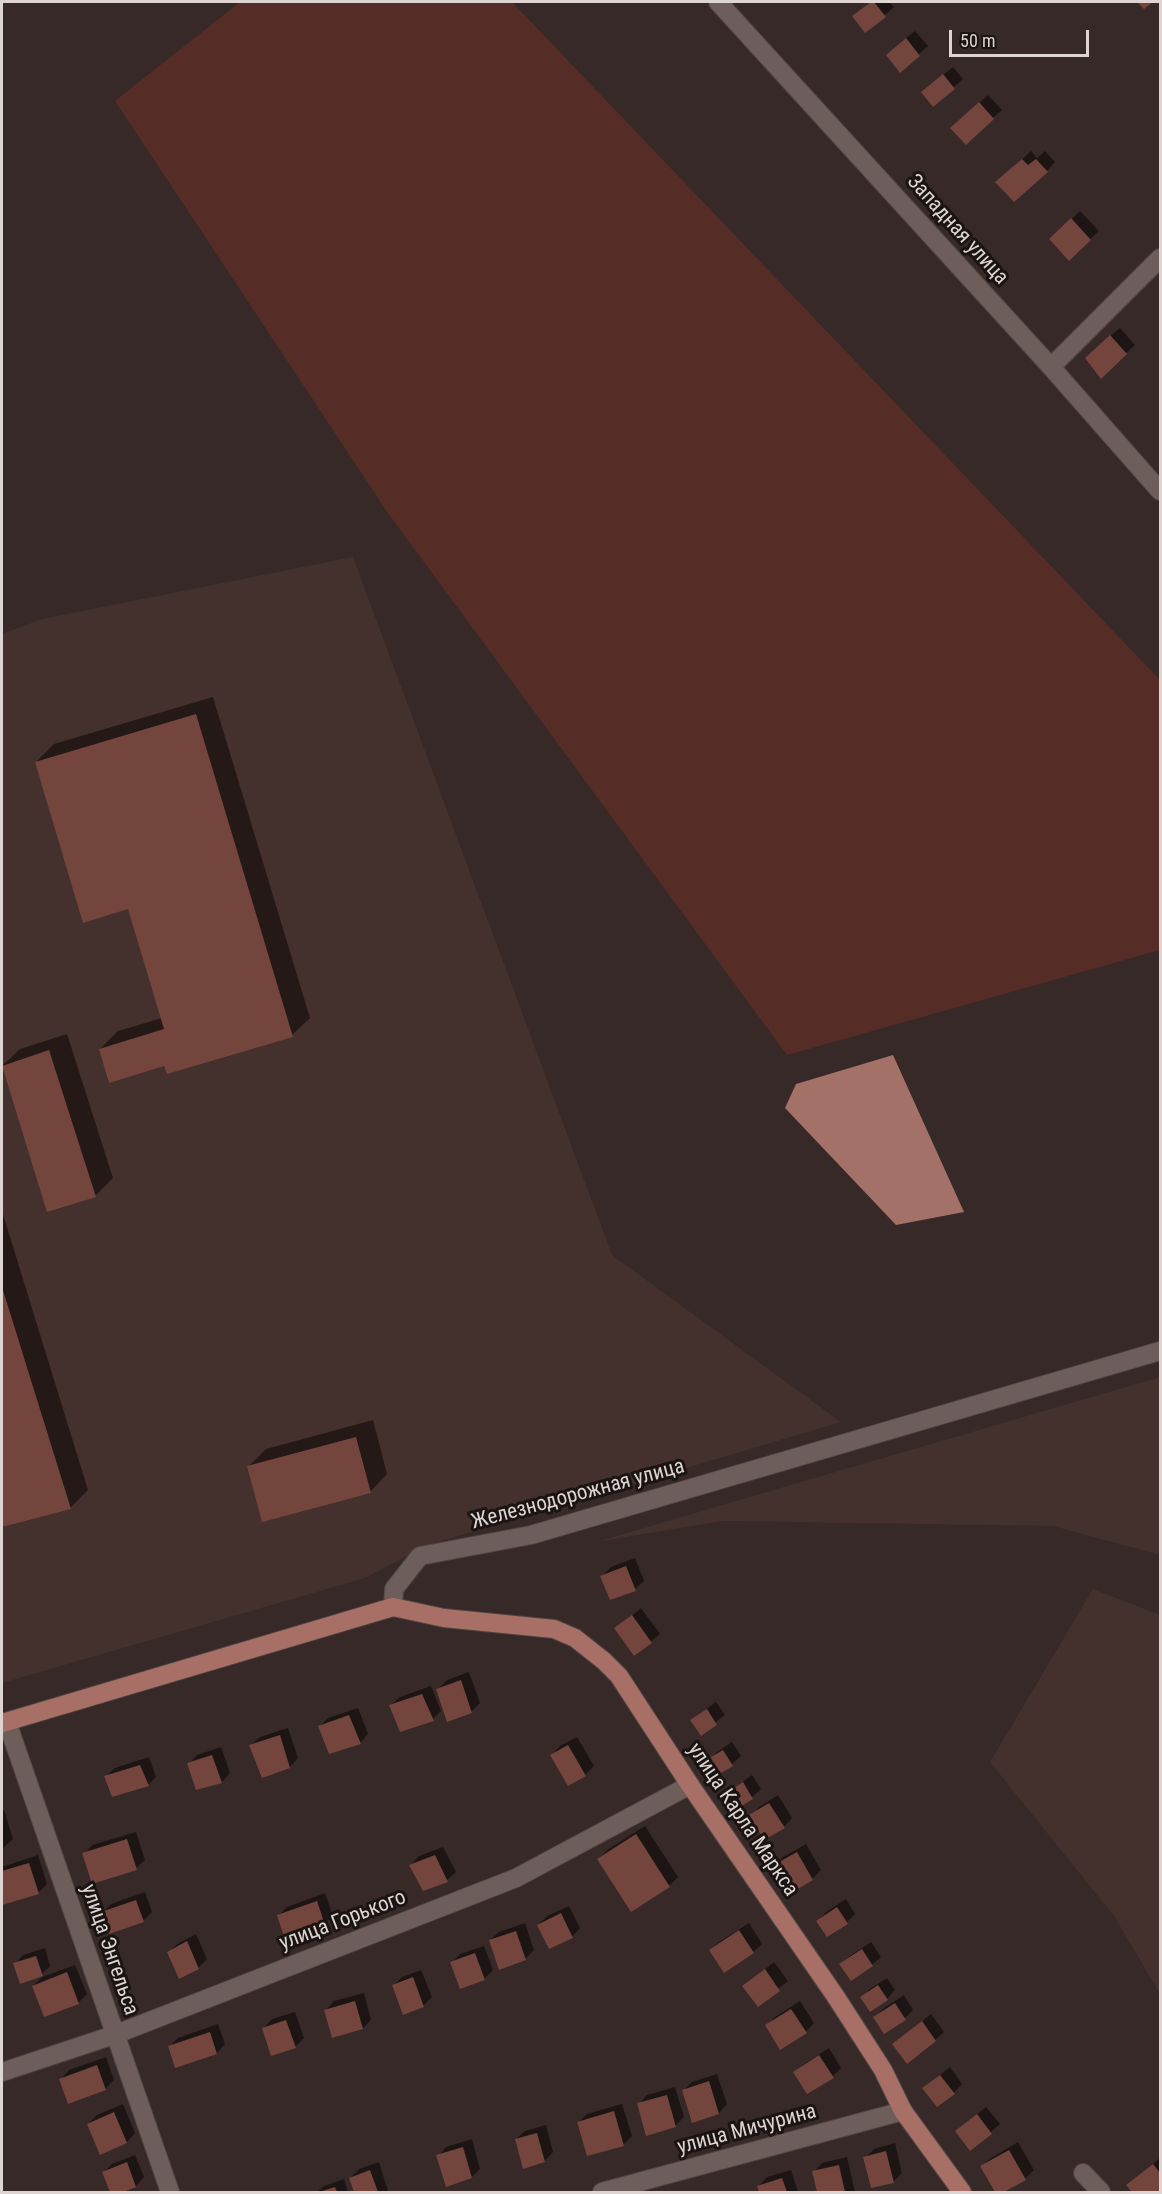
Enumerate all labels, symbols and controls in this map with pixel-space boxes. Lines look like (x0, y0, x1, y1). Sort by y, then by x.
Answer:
scale bar (952, 18, 1092, 56)
text: 50 m (960, 30, 995, 51)
street label: Западная улица (901, 170, 1013, 290)
street label: Железнодорожная улица (469, 1454, 687, 1536)
street label: улица Карла Маркса (681, 1739, 803, 1901)
street label: улица Энгельса (75, 1881, 143, 2019)
street label: улица Горького (276, 1885, 410, 1957)
street label: улица Мичурина (675, 2099, 819, 2161)

